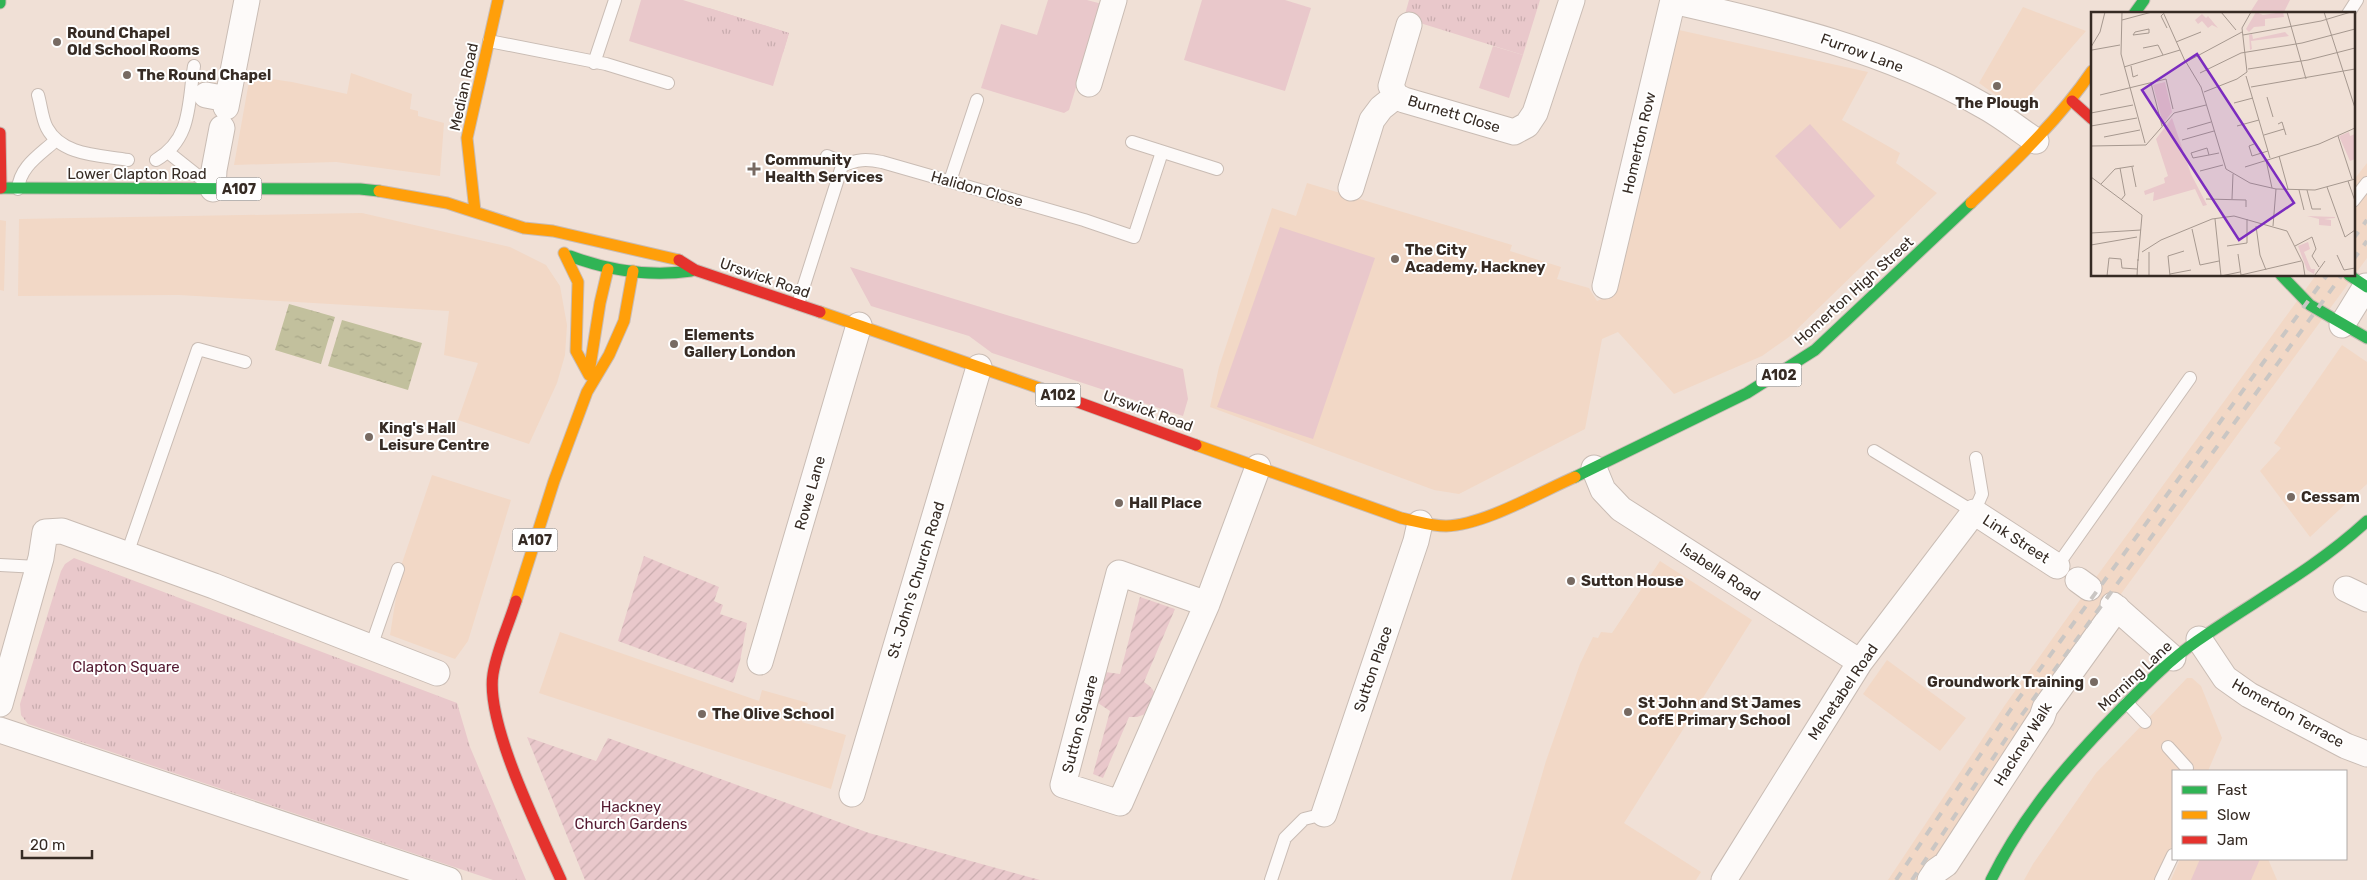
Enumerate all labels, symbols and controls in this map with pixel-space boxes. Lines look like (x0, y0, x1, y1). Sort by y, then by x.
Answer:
inset map (2091, 12, 2354, 276)
place label: Round Chapel Old School Rooms (67, 24, 200, 59)
street label: Furrow Lane (1818, 30, 1906, 76)
marker: Round Chapel Old School Rooms (51, 36, 63, 48)
street label: Median Road (446, 41, 482, 133)
place label: The Round Chapel (137, 66, 271, 84)
marker: The Round Chapel (121, 69, 133, 81)
marker: The Plough (1991, 80, 2003, 92)
street label: Homerton Row (1619, 90, 1659, 196)
street label: Burnett Close (1406, 91, 1502, 137)
place label: The Plough (1955, 94, 2039, 112)
place label: Community Health Services (765, 151, 883, 186)
marker: Community Health Services (747, 162, 761, 176)
street label: Lower Clapton Road (67, 165, 207, 183)
street label: Halidon Close (929, 167, 1025, 211)
road number: A107 (216, 178, 262, 200)
street label: Homerton High Street (1791, 233, 1917, 349)
place label: The City Academy, Hackney (1405, 241, 1546, 276)
marker: The City Academy, Hackney (1389, 253, 1401, 265)
street label: Urswick Road (717, 254, 813, 302)
place label: Elements Gallery London (684, 326, 796, 361)
marker: Elements Gallery London (668, 338, 680, 350)
road number: A102 (1756, 364, 1802, 386)
road number: A102 (1036, 384, 1080, 406)
street label: Urswick Road (1101, 386, 1195, 436)
place label: King's Hall Leisure Centre (379, 419, 490, 454)
marker: King's Hall Leisure Centre (363, 431, 375, 443)
street label: Rowe Lane (791, 454, 829, 532)
place label: Cessam (2301, 488, 2360, 506)
marker: Cessam (2285, 491, 2297, 503)
place label: Hall Place (1129, 494, 1202, 512)
marker: Hall Place (1113, 497, 1125, 509)
street label: St. John's Church Road (884, 499, 948, 661)
street label: Link Street (1979, 511, 2053, 567)
road number: A107 (512, 528, 558, 552)
street label: Isabella Road (1676, 539, 1764, 605)
place label: Sutton House (1581, 572, 1684, 590)
marker: Sutton House (1565, 575, 1577, 587)
street label: Sutton Place (1350, 624, 1396, 714)
street label: Morning Lane (2094, 637, 2176, 715)
street label: Mehetabel Road (1804, 640, 1882, 744)
park label: Clapton Square (72, 658, 180, 676)
street label: Sutton Square (1058, 673, 1102, 775)
place label: Groundwork Training (1927, 673, 2084, 691)
street label: Homerton Terrace (2229, 675, 2347, 751)
marker: Groundwork Training (2088, 676, 2100, 688)
place label: St John and St James CofE Primary School (1638, 694, 1801, 729)
street label: Hackney Walk (1990, 699, 2056, 789)
place label: The Olive School (712, 705, 834, 723)
marker: St John and St James CofE Primary School (1622, 706, 1634, 718)
marker: The Olive School (696, 708, 708, 720)
legend (2172, 770, 2347, 860)
text: Fast (2217, 781, 2247, 799)
park label: Hackney Church Gardens (575, 798, 688, 833)
text: Slow (2217, 806, 2250, 824)
scale bar (22, 828, 92, 860)
text: Jam (2217, 831, 2248, 849)
text: 20 m (30, 836, 65, 854)

